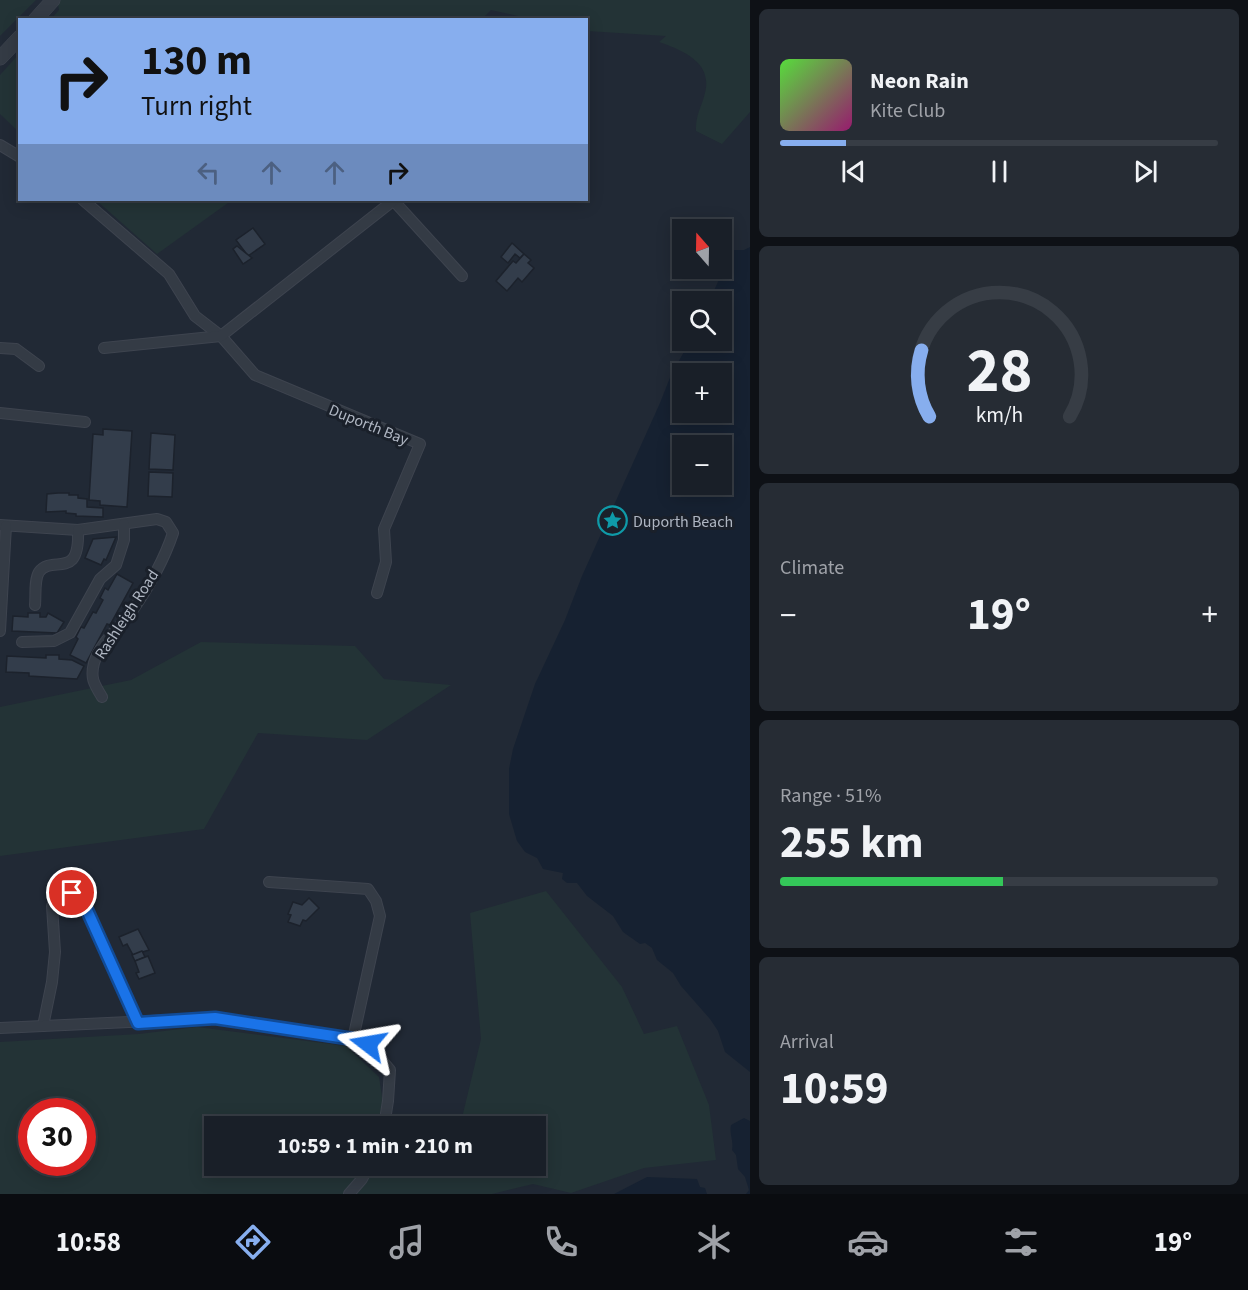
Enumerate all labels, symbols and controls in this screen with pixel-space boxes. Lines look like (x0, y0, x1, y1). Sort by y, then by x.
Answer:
text: 130 m (141, 31, 252, 91)
icon: right (42, 42, 120, 120)
text: Neon Rain (870, 65, 969, 97)
text: Turn right (141, 87, 252, 126)
text: Kite Club (870, 97, 945, 125)
icon: previous (837, 155, 870, 188)
icon: pause (983, 155, 1016, 188)
icon: next (1129, 155, 1162, 188)
icon: left (192, 156, 225, 189)
icon: ahead (255, 156, 288, 189)
icon: ahead (318, 156, 351, 189)
icon: right (381, 156, 414, 189)
north arrow (672, 219, 732, 279)
map controls (672, 219, 732, 495)
button: search (672, 291, 732, 351)
text: 28 (966, 327, 1032, 416)
button: + (672, 363, 732, 423)
street label: Duporth Bay (326, 399, 412, 451)
text: km/h (975, 400, 1023, 431)
button: − (672, 435, 732, 495)
place icon: Duporth Beach (596, 505, 628, 537)
place label: Duporth Beach (633, 511, 733, 533)
text: Climate (780, 554, 844, 582)
street label: Rashleigh Road (90, 565, 164, 664)
text: 19° (967, 583, 1031, 647)
text: − (780, 592, 796, 639)
text: + (1202, 592, 1218, 639)
text: Range · 51% (780, 782, 881, 810)
text: 255 km (780, 811, 924, 875)
pin (46, 867, 97, 918)
icon: arrive (55, 876, 88, 909)
position arrow (336, 1012, 400, 1076)
text: Arrival (780, 1028, 834, 1056)
text: 10:59 (780, 1057, 889, 1121)
speed limit sign: 30 (18, 1098, 96, 1176)
text: 10:59 · 1 min · 210 m (277, 1130, 473, 1162)
icon: directions (232, 1221, 274, 1263)
icon: music (386, 1221, 428, 1263)
icon: phone (540, 1221, 582, 1263)
icon: climate (693, 1221, 735, 1263)
icon: car (847, 1221, 889, 1263)
icon: filters (1000, 1221, 1042, 1263)
text: 10:58 (56, 1223, 121, 1262)
text: 19° (1154, 1223, 1192, 1262)

